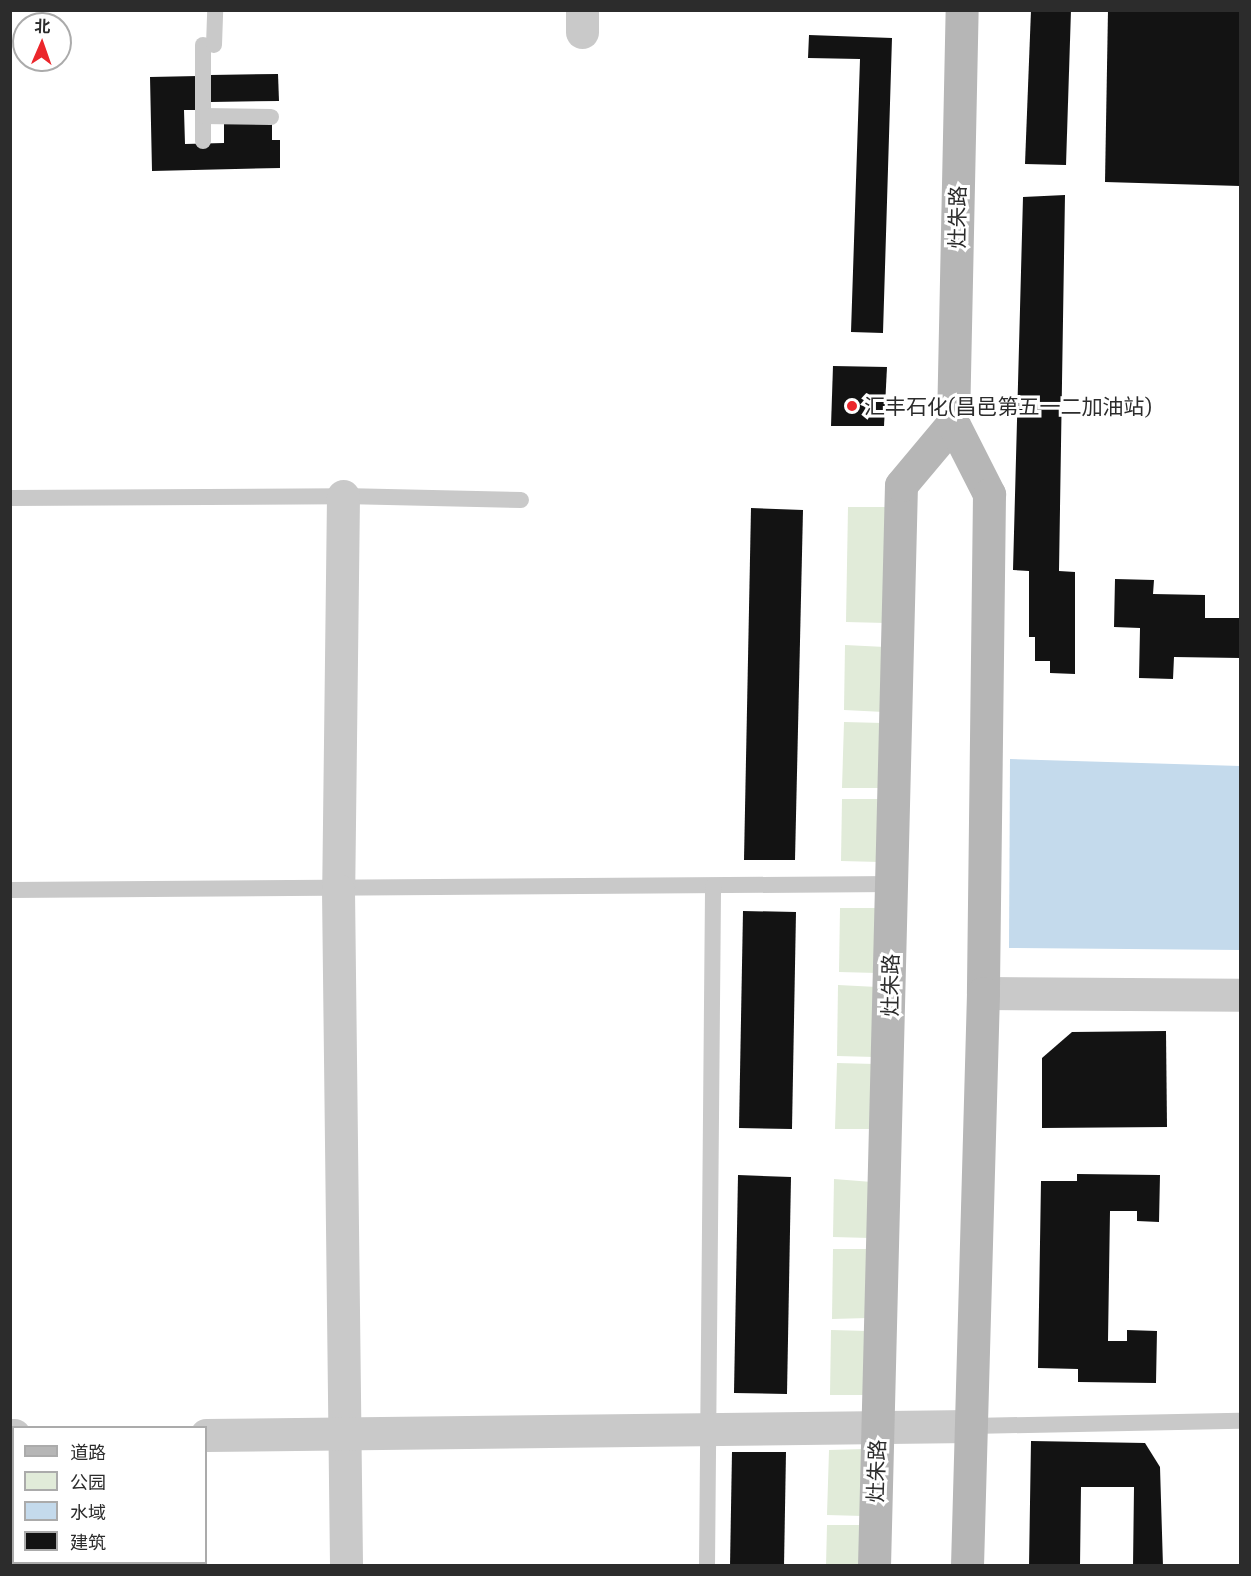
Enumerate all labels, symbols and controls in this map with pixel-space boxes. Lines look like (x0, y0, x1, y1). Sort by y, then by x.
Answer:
north arrow (12, 12, 72, 72)
text: 北 (34, 16, 51, 35)
street label: 灶朱路 (944, 185, 970, 249)
place label: 汇丰石化(昌邑第五一二加油站) (864, 393, 1152, 419)
marker: 汇丰石化(昌邑第五一二加油站) (845, 399, 859, 413)
street label: 灶朱路 (877, 953, 903, 1017)
legend (12, 1426, 207, 1564)
street label: 灶朱路 (862, 1439, 890, 1503)
text: 道路 (70, 1441, 106, 1463)
text: 公园 (70, 1471, 106, 1493)
text: 水域 (70, 1501, 106, 1523)
text: 建筑 (70, 1531, 106, 1553)

